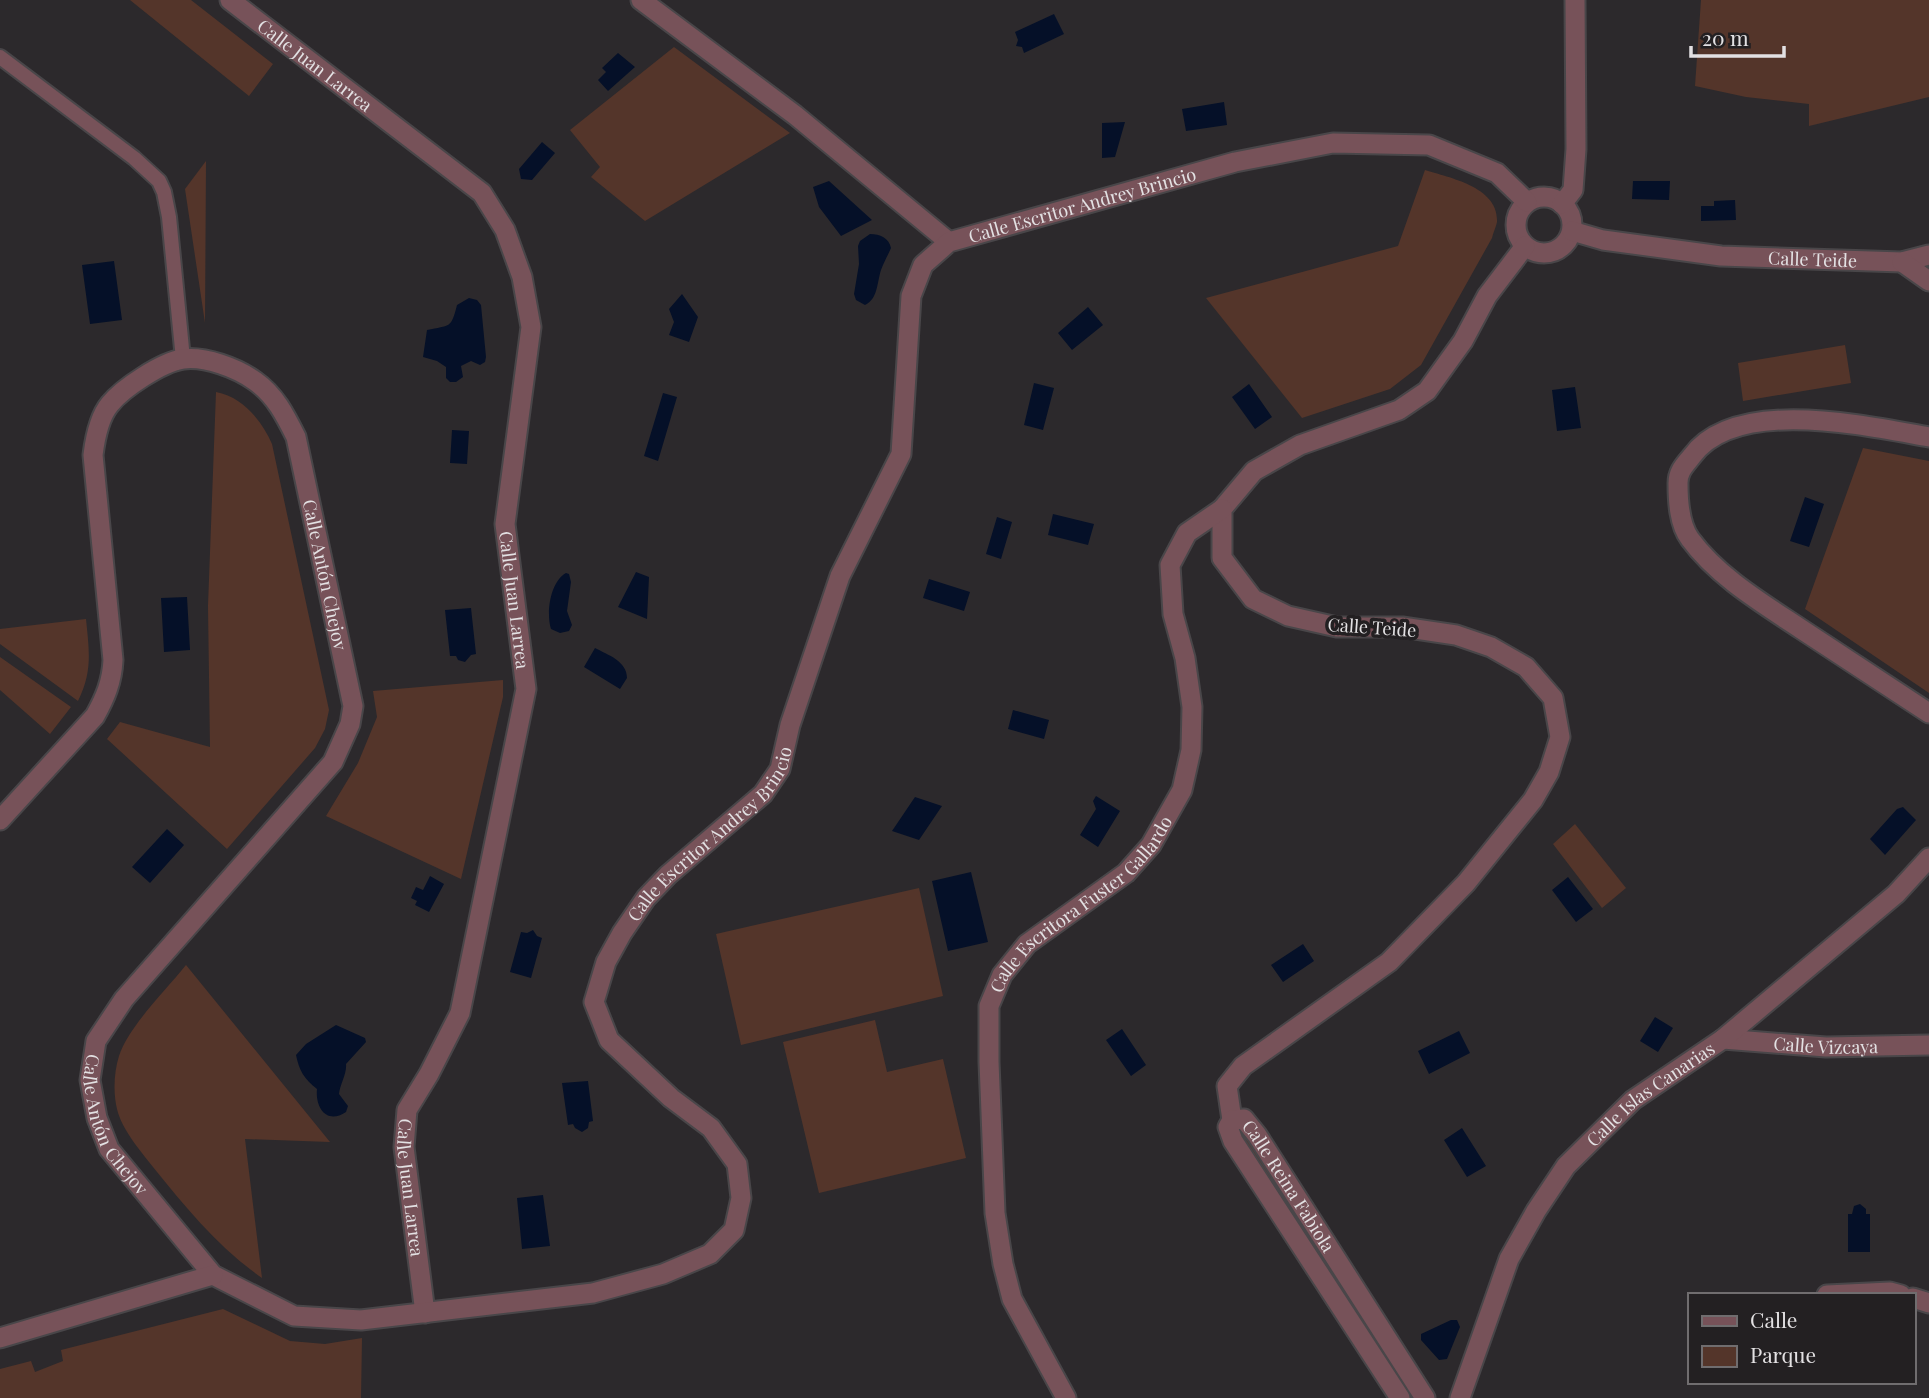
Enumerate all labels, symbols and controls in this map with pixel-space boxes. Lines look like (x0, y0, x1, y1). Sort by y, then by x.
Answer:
street label: Calle Juan Larrea (253, 13, 377, 117)
scale bar (1691, 14, 1784, 58)
text: 20 m (1702, 23, 1749, 51)
street label: Calle Escritor Andrey Brincio (966, 161, 1199, 248)
street label: Calle Teide (1768, 246, 1857, 273)
street label: Calle Antón Chejov (297, 497, 353, 652)
street label: Calle Juan Larrea (494, 530, 535, 670)
street label: Calle Teide (1327, 612, 1417, 642)
street label: Calle Escritor Andrey Brincio (622, 744, 797, 926)
street label: Calle Escritora Fuster Gallardo (984, 811, 1177, 996)
street label: Calle Vizcaya (1773, 1031, 1878, 1059)
street label: Calle Islas Canarias (1581, 1036, 1719, 1151)
street label: Calle Antón Chejov (78, 1053, 154, 1200)
street label: Calle Reina Fabiola (1237, 1114, 1341, 1257)
street label: Calle Juan Larrea (392, 1118, 430, 1258)
legend (1688, 1293, 1915, 1384)
text: Calle (1750, 1305, 1797, 1333)
text: Parque (1750, 1340, 1816, 1368)

